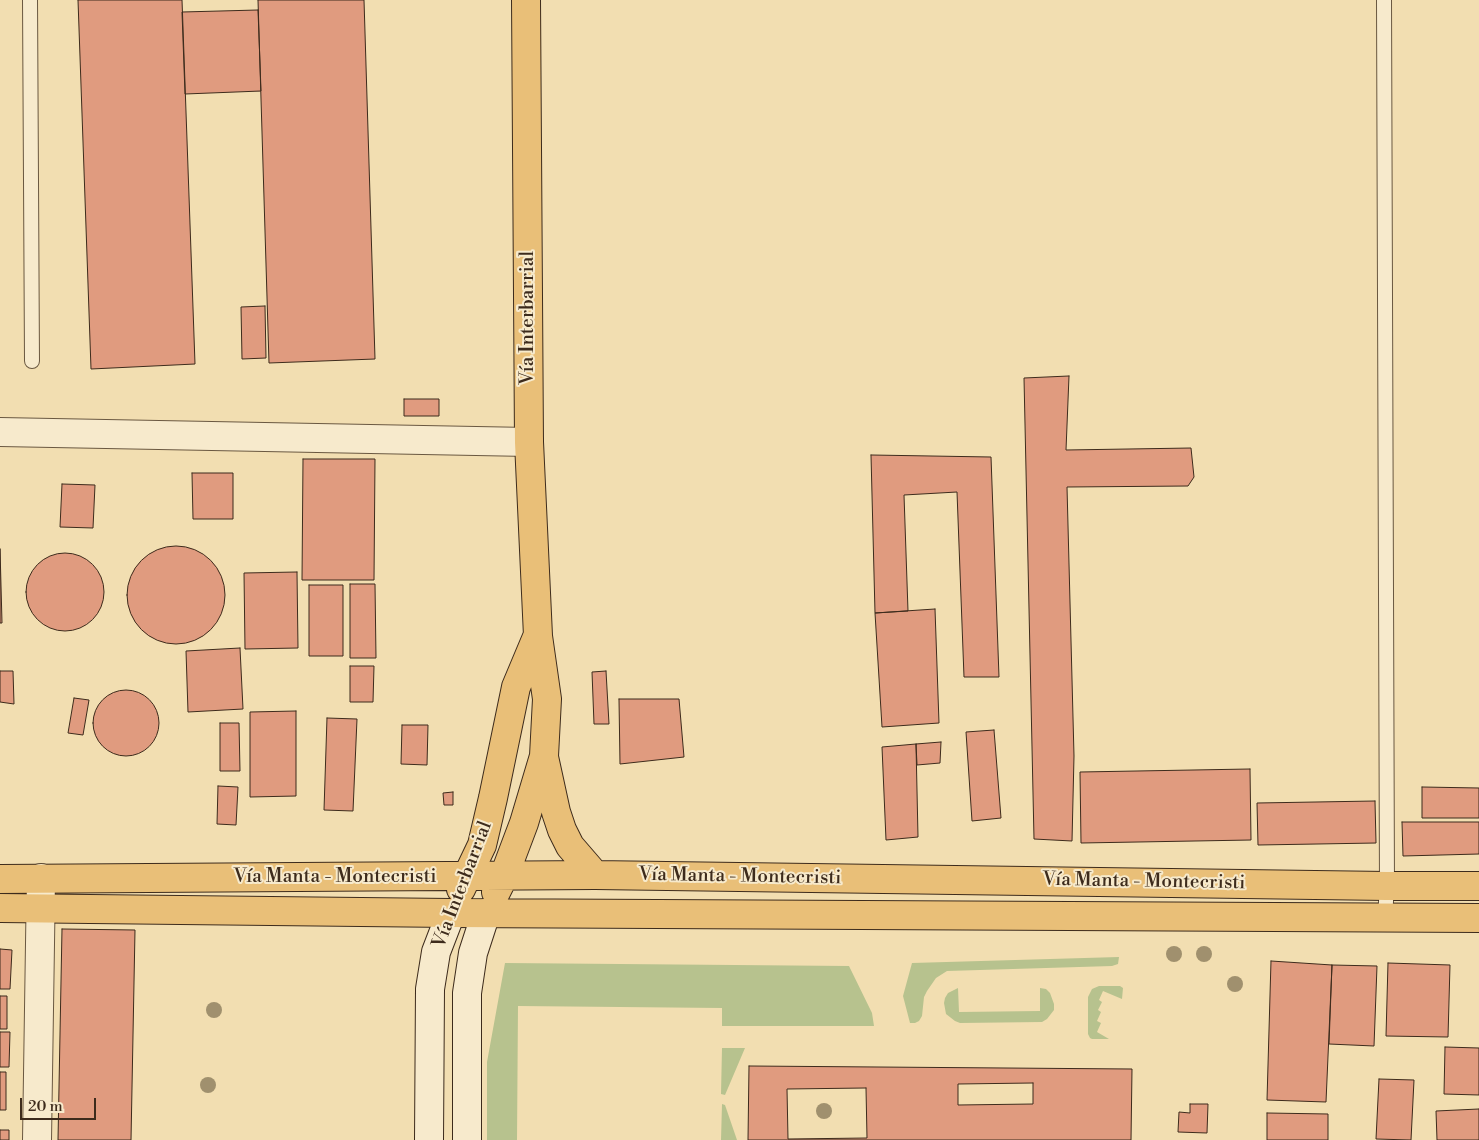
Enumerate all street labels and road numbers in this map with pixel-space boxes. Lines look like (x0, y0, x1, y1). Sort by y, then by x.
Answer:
street label: Vía Interbarrial (517, 251, 539, 385)
street label: Vía Interbarrial (428, 818, 498, 952)
street label: Vía Manta - Montecristi (638, 864, 842, 890)
street label: Vía Manta - Montecristi (234, 866, 436, 888)
street label: Vía Manta - Montecristi (1042, 869, 1246, 895)

